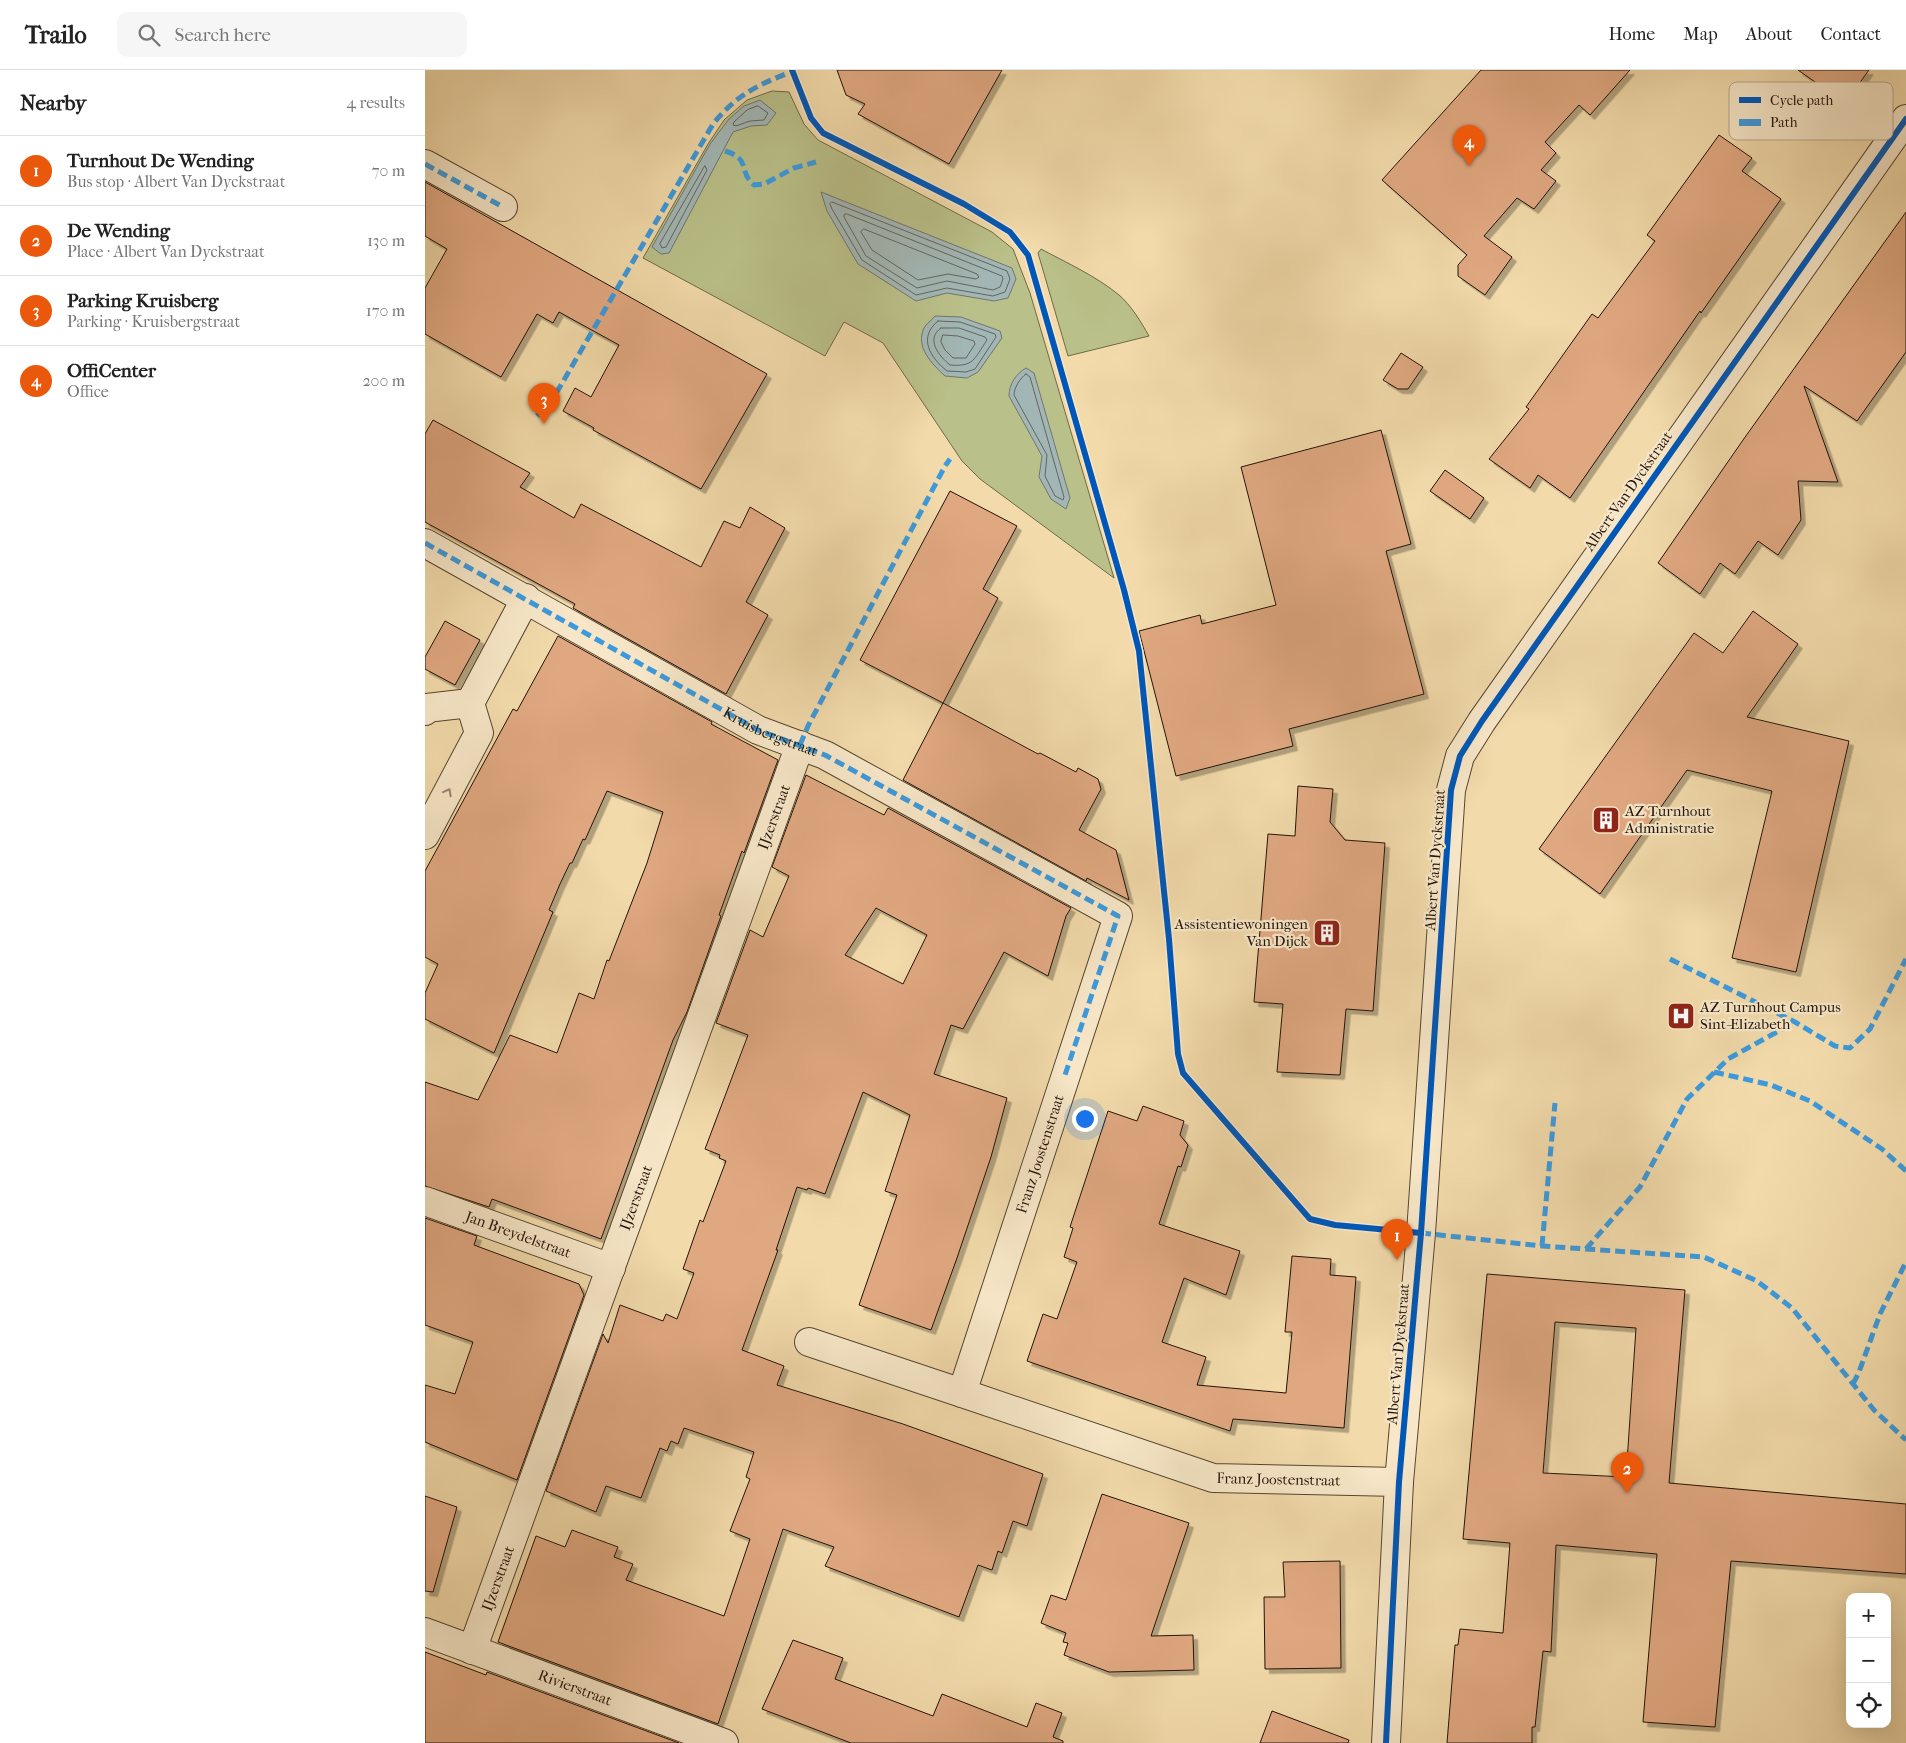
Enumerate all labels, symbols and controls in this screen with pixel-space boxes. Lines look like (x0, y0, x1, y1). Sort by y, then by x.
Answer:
search box (117, 12, 467, 57)
text: Trailo (25, 21, 87, 49)
icon: search (135, 21, 163, 49)
text: Search here (175, 24, 271, 46)
text: Home (1608, 24, 1655, 45)
text: Map (1683, 24, 1718, 45)
text: About (1746, 24, 1792, 45)
text: Contact (1820, 24, 1881, 45)
legend (1729, 82, 1893, 140)
text: Nearby (20, 91, 86, 115)
text: Cycle path (1770, 92, 1834, 109)
text: 4 results (347, 93, 405, 112)
text: Path (1770, 114, 1798, 131)
pin: 4 (1453, 125, 1485, 166)
text: Turnhout De Wending (67, 150, 254, 172)
text: 1 (33, 161, 39, 180)
text: 70 m (372, 161, 405, 180)
text: Bus stop · Albert Van Dyckstraat (67, 172, 285, 191)
text: De Wending (67, 220, 170, 242)
text: 2 (32, 231, 40, 250)
text: 130 m (367, 231, 405, 250)
text: Place · Albert Van Dyckstraat (67, 242, 265, 261)
text: Parking Kruisberg (67, 290, 218, 312)
text: 3 (33, 301, 39, 320)
text: 170 m (366, 301, 405, 320)
text: Parking · Kruisbergstraat (67, 312, 240, 331)
text: OffiCenter (67, 360, 156, 382)
text: 4 (31, 371, 41, 390)
text: 200 m (362, 371, 405, 390)
text: Office (67, 382, 109, 401)
pin: 3 (528, 383, 560, 424)
street label: Albert Van Dyckstraat (1579, 427, 1676, 555)
street label: Kruisbergstraat (720, 703, 821, 761)
street label: IJzerstraat (754, 781, 794, 852)
one-way arrow (442, 788, 452, 797)
street label: Albert Van Dyckstraat (1421, 788, 1449, 932)
place label: AZ Turnhout Administratie (1624, 802, 1715, 837)
building icon: AZ Turnhout Administratie (1591, 805, 1621, 835)
place label: Assistentiewoningen Van Dijck (1174, 915, 1308, 950)
building icon: Assistentiewoningen Van Dijck (1312, 918, 1342, 948)
place label: AZ Turnhout Campus Sint-Elizabeth (1699, 998, 1841, 1033)
hospital icon: AZ Turnhout Campus Sint-Elizabeth (1666, 1001, 1696, 1031)
street label: Franz Joostenstraat (1012, 1092, 1068, 1216)
your location (1072, 1106, 1098, 1132)
street label: IJzerstraat (616, 1162, 656, 1233)
street label: Jan Breydelstraat (462, 1207, 574, 1262)
pin: 1 (1381, 1219, 1413, 1260)
street label: Albert Van Dyckstraat (1383, 1282, 1413, 1426)
pin: 2 (1611, 1452, 1643, 1493)
street label: Franz Joostenstraat (1216, 1469, 1341, 1490)
street label: IJzerstraat (478, 1543, 518, 1614)
map controls (1846, 1593, 1891, 1728)
button: + (1846, 1593, 1891, 1638)
button: − (1846, 1638, 1891, 1683)
street label: Rivierstraat (536, 1666, 615, 1710)
button: locate (1846, 1683, 1891, 1728)

